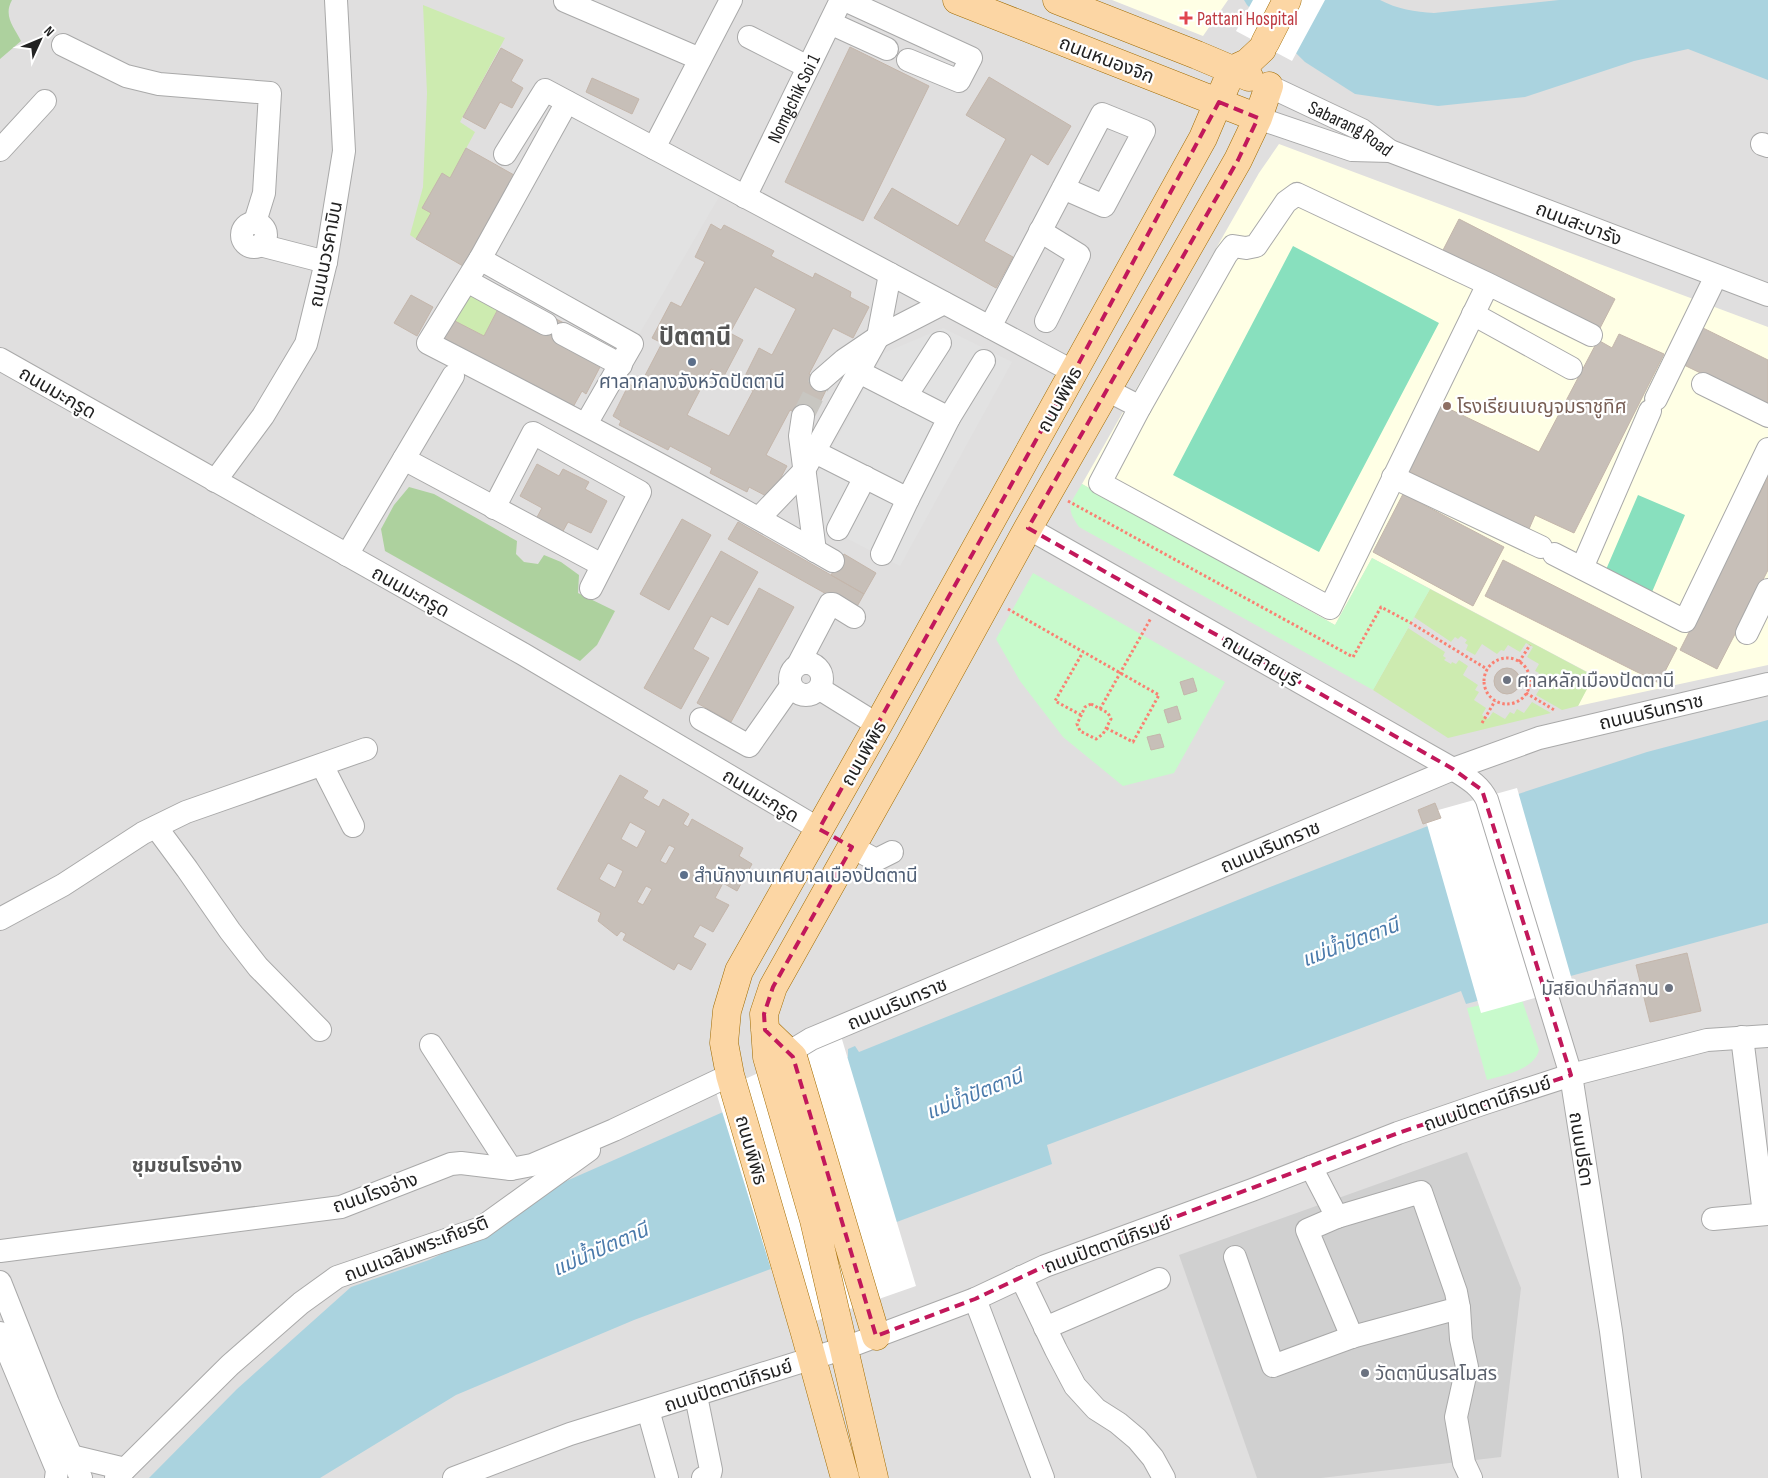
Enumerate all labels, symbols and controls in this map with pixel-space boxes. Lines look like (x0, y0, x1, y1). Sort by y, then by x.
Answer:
place label: Pattani Hospital (1197, 8, 1298, 31)
marker: Pattani Hospital (1179, 11, 1193, 25)
north arrow (15, 15, 65, 65)
text: N (40, 23, 58, 40)
street label: ถนนหนองจิก (1056, 32, 1157, 89)
street label: Nomgchik Soi 1 (763, 50, 826, 147)
street label: Sabarang Road (1304, 96, 1397, 162)
street label: ถนนสะบารัง (1532, 197, 1625, 251)
street label: ถนนนวรคามิน (305, 199, 348, 309)
district label: ปัตตานี (659, 323, 731, 352)
marker: ศาลากลางจังหวัดปัตตานี (686, 356, 698, 368)
street label: ถนนมะกรูด (15, 362, 100, 425)
street label: ถนนพิพิธ (1033, 363, 1088, 437)
place label: ศาลากลางจังหวัดปัตตานี (599, 371, 785, 394)
place label: โรงเรียนเบญจมราชูทิศ (1457, 396, 1627, 419)
marker: โรงเรียนเบญจมราชูทิศ (1441, 400, 1453, 412)
street label: ถนนมะกรูด (367, 562, 453, 623)
street label: ถนนสายบุรี (1218, 630, 1303, 693)
place label: ศาลหลักเมืองปัตตานี (1517, 670, 1674, 693)
marker: ศาลหลักเมืองปัตตานี (1501, 674, 1513, 686)
street label: ถนนนรินทราช (1597, 689, 1706, 736)
street label: ถนนพิพิธ (836, 717, 892, 790)
street label: ถนนมะกรูด (718, 764, 803, 828)
street label: ถนนนรินทราช (1217, 816, 1324, 879)
place label: สำนักงานเทศบาลเมืองปัตตานี (694, 865, 918, 888)
marker: สำนักงานเทศบาลเมืองปัตตานี (678, 869, 690, 881)
water label: แม่น้ำปัตตานี (1297, 910, 1405, 972)
street label: ถนนนรินทราช (844, 973, 951, 1036)
place label: มัสยิดปากีสถาน (1541, 978, 1659, 1001)
marker: มัสยิดปากีสถาน (1663, 982, 1675, 994)
water label: แม่น้ำปัตตานี (921, 1061, 1029, 1125)
street label: ถนนปัตตานีภิรมย์ (1421, 1072, 1554, 1137)
street label: ถนนปรีดา (1563, 1110, 1598, 1188)
street label: ถนนพิพิธ (730, 1113, 771, 1188)
district label: ชุมชนโรงอ่าง (132, 1154, 242, 1178)
street label: ถนนโรงอ่าง (329, 1167, 421, 1219)
street label: ถนนเฉลิมพระเกียรติ (341, 1211, 492, 1287)
street label: ถนนปัตตานีภิรมย์ (1041, 1212, 1174, 1279)
water label: แม่น้ำปัตตานี (548, 1214, 655, 1282)
street label: ถนนปัตตานีภิรมย์ (661, 1355, 796, 1418)
place label: วัดตานีนรสโมสร (1375, 1363, 1497, 1386)
marker: วัดตานีนรสโมสร (1359, 1367, 1371, 1379)

